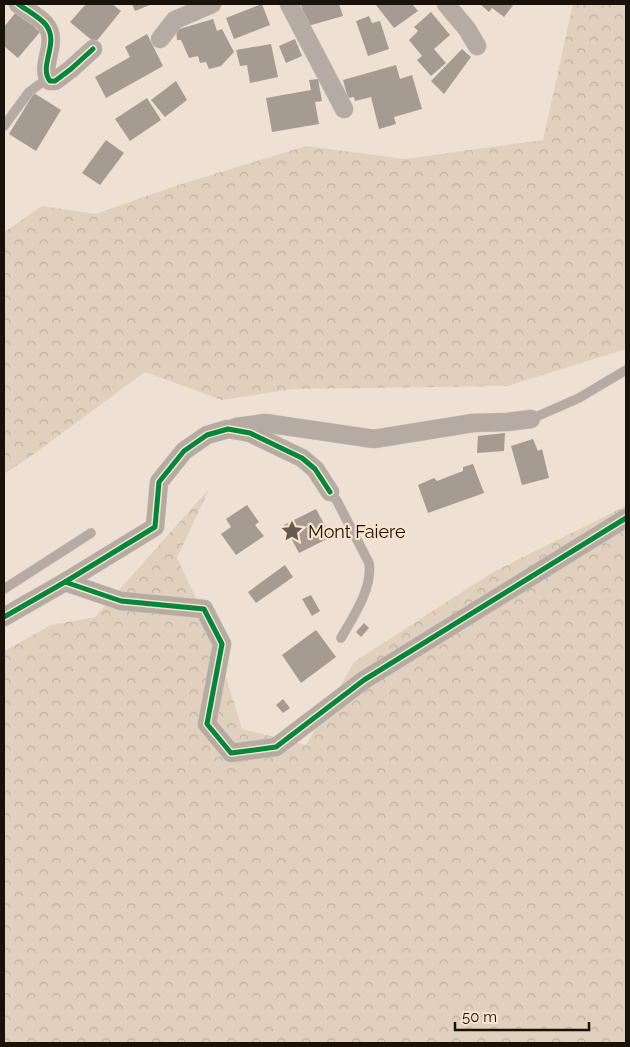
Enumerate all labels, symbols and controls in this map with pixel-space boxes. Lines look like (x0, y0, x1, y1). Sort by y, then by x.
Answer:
place icon: Mont Faiere (279, 518, 305, 544)
place label: Mont Faiere (308, 521, 406, 542)
scale bar (455, 1000, 589, 1032)
text: 50 m (462, 1008, 497, 1026)

